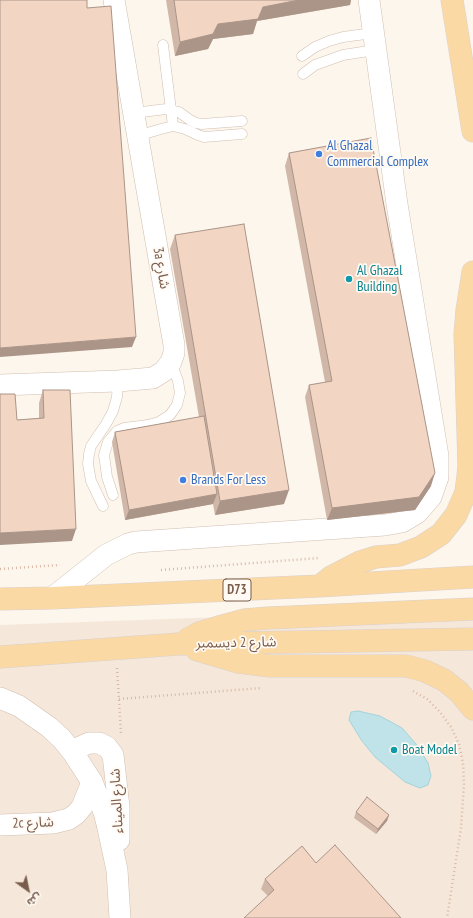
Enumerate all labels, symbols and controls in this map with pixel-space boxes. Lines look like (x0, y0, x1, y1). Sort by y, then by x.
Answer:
place label: Al Ghazal Commercial Complex (327, 138, 429, 170)
marker: Al Ghazal Commercial Complex (314, 149, 324, 159)
street label: 3a شارع (149, 246, 173, 290)
place label: Al Ghazal Building (357, 263, 402, 296)
marker: Al Ghazal Building (344, 274, 354, 284)
place label: Brands For Less (191, 472, 266, 488)
marker: Brands For Less (178, 475, 188, 485)
road number: D73 (223, 579, 251, 601)
street label: شارع 2 ديسمبر (195, 634, 277, 652)
place label: Boat Model (402, 742, 457, 758)
marker: Boat Model (389, 745, 399, 755)
street label: شارع الميناء (107, 768, 127, 834)
street label: 2c شارع (12, 814, 54, 832)
north arrow (8, 870, 48, 910)
text: ش (24, 890, 45, 910)

